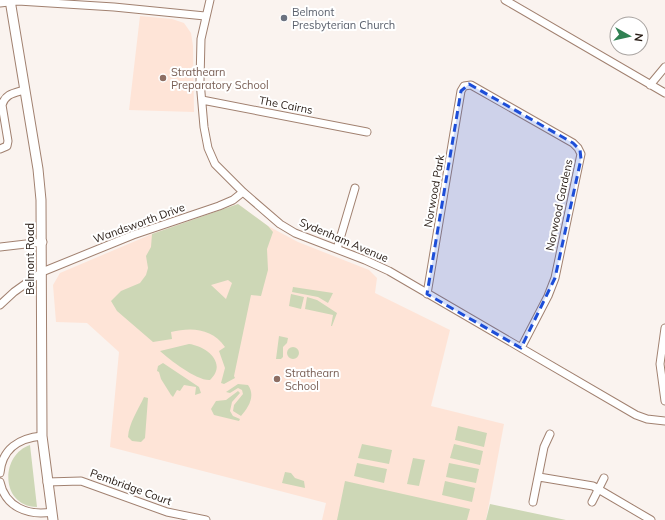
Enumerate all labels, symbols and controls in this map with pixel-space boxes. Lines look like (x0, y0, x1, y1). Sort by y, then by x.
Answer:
place label: Belmont Presbyterian Church (292, 5, 395, 32)
marker: Belmont Presbyterian Church (279, 13, 289, 23)
north arrow (609, 16, 649, 56)
text: N (631, 32, 646, 42)
place label: Strathearn Preparatory School (171, 65, 269, 92)
marker: Strathearn Preparatory School (158, 73, 168, 83)
street label: The Cairns (258, 93, 314, 117)
street label: Norwood Park (421, 153, 447, 228)
street label: Norwood Gardens (542, 158, 576, 252)
street label: Wandsworth Drive (91, 200, 187, 246)
street label: Sydenham Avenue (297, 215, 391, 265)
street label: Belmont Road (23, 223, 37, 295)
place label: Strathearn School (285, 366, 340, 393)
marker: Strathearn School (272, 374, 282, 384)
street label: Pembridge Court (88, 466, 174, 508)

